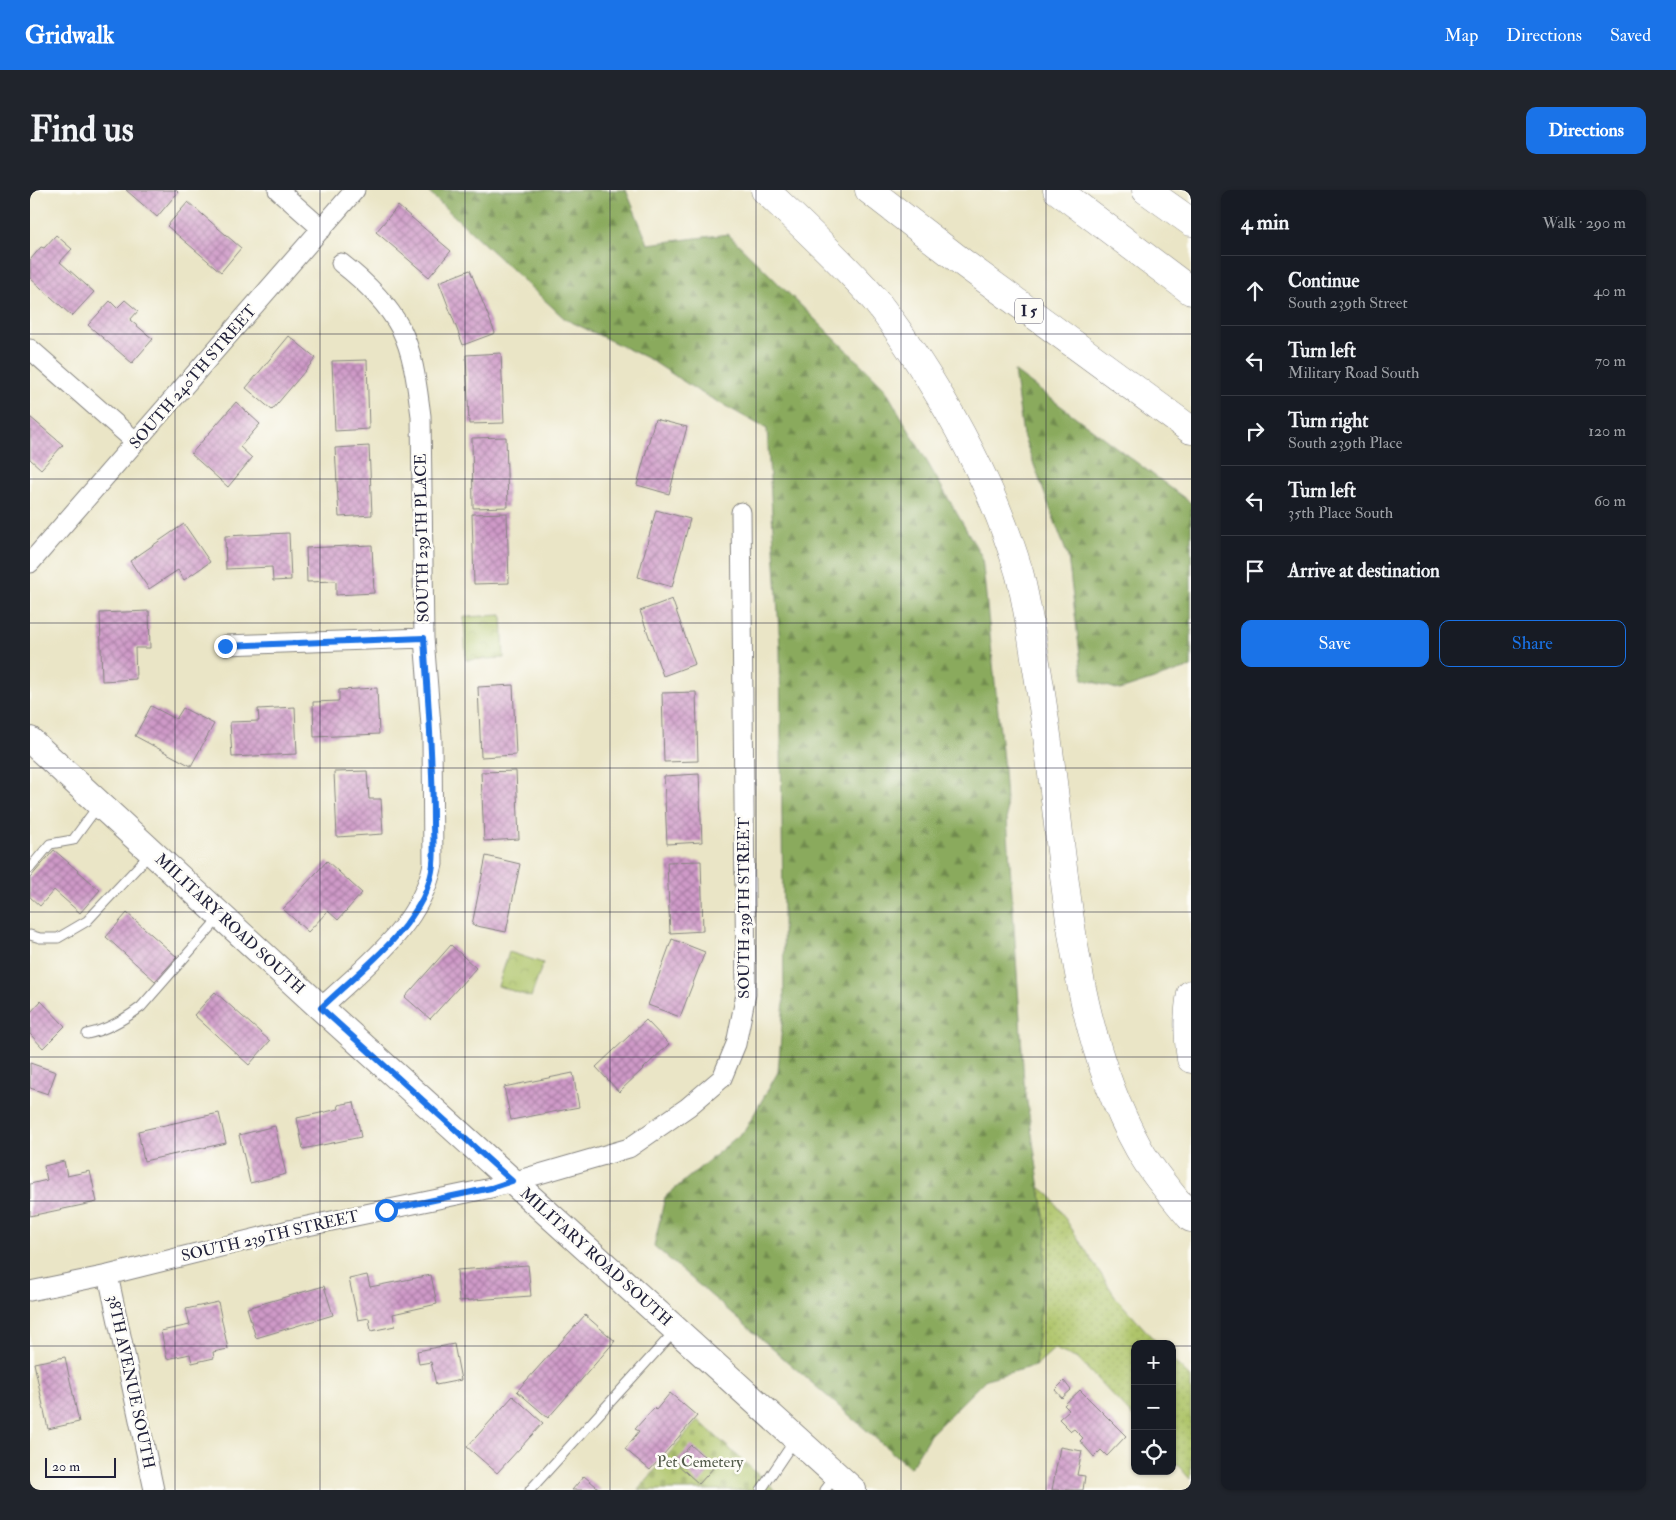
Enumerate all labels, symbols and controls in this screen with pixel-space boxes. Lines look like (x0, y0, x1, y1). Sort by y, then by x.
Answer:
text: Gridwalk (25, 20, 114, 51)
text: Map (1445, 24, 1478, 47)
text: Directions (1506, 24, 1582, 47)
text: Saved (1610, 24, 1651, 47)
button: Directions (1526, 107, 1646, 154)
text: Find us (30, 108, 134, 152)
text: 4 min (1241, 209, 1289, 236)
text: Walk · 290 m (1543, 213, 1626, 233)
text: Continue (1288, 269, 1359, 293)
icon: ahead (1241, 277, 1269, 305)
text: 40 m (1593, 281, 1626, 301)
text: South 239th Street (1288, 293, 1408, 313)
road number: I 5 (1015, 298, 1043, 324)
street label: SOUTH 240TH STREET (125, 301, 261, 453)
text: Turn left (1288, 339, 1356, 363)
icon: left (1241, 347, 1269, 375)
text: 70 m (1595, 351, 1626, 371)
text: Military Road South (1288, 363, 1419, 383)
text: Turn right (1288, 409, 1368, 433)
icon: right (1241, 417, 1269, 445)
text: 120 m (1588, 421, 1626, 441)
text: South 239th Place (1288, 433, 1402, 453)
street label: SOUTH 239TH PLACE (411, 453, 433, 623)
text: Turn left (1288, 479, 1356, 503)
icon: left (1241, 487, 1269, 515)
text: 60 m (1594, 491, 1626, 511)
text: 35th Place South (1288, 503, 1393, 523)
icon: arrive (1241, 557, 1269, 585)
text: Arrive at destination (1288, 559, 1440, 583)
button: Save (1241, 620, 1429, 667)
button: Share (1439, 620, 1626, 667)
route end (214, 635, 237, 658)
street label: SOUTH 239TH STREET (734, 817, 754, 999)
street label: MILITARY ROAD SOUTH (151, 849, 309, 999)
street label: MILITARY ROAD SOUTH (516, 1183, 676, 1331)
route start (375, 1199, 398, 1222)
street label: SOUTH 239TH STREET (179, 1206, 361, 1266)
street label: 38TH AVENUE SOUTH (103, 1293, 159, 1471)
map controls (1131, 1340, 1176, 1475)
button: + (1131, 1340, 1176, 1385)
button: − (1131, 1385, 1176, 1430)
button: locate (1131, 1430, 1176, 1475)
park label: Pet Cemetery (657, 1452, 744, 1472)
scale bar (45, 1455, 116, 1478)
text: 20 m (52, 1458, 80, 1475)

